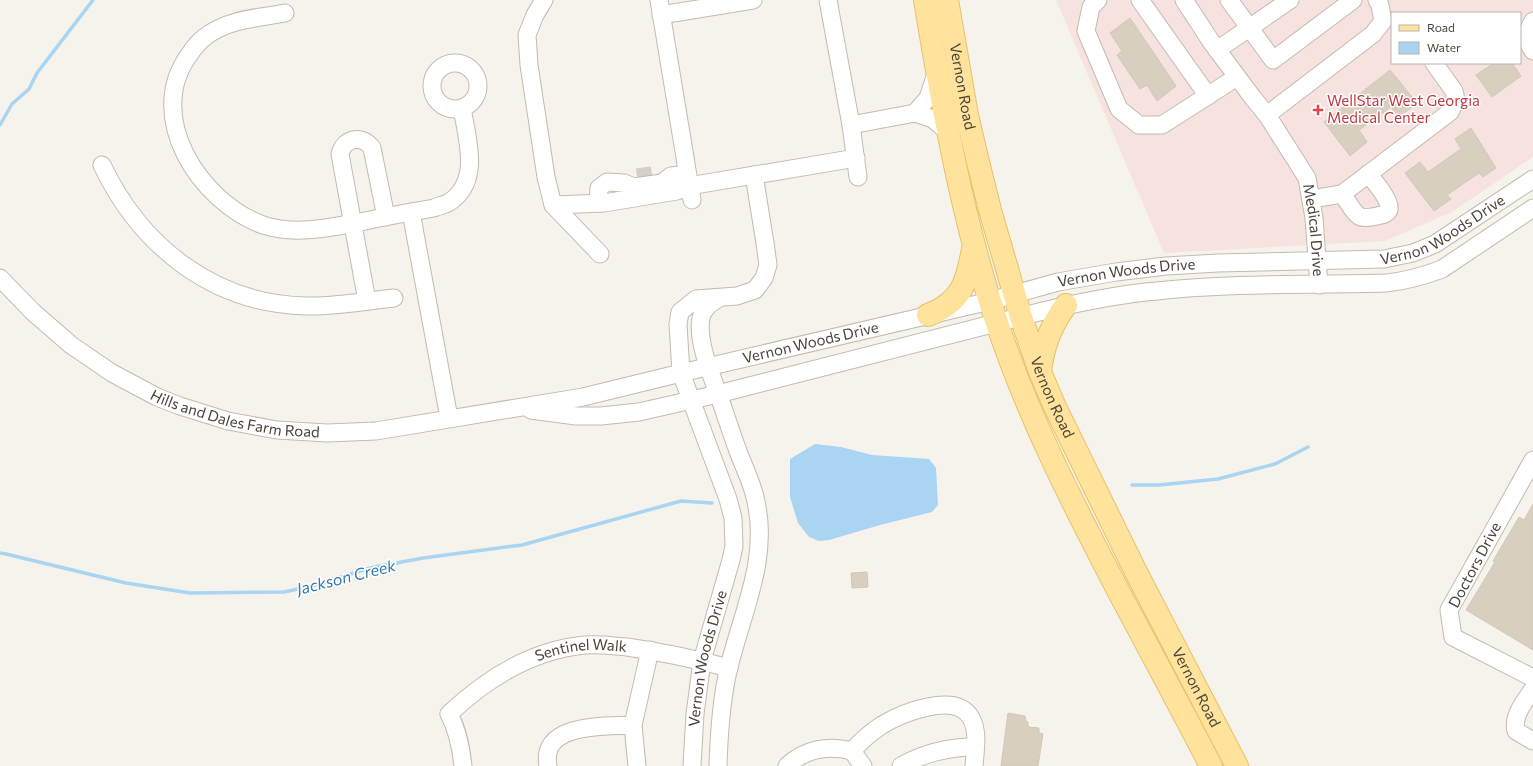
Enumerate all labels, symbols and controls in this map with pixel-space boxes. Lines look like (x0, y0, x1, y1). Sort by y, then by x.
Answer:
legend (1391, 12, 1521, 64)
text: Road (1427, 20, 1455, 34)
text: Water (1427, 40, 1461, 54)
street label: Vernon Road (947, 42, 980, 131)
place label: WellStar West Georgia Medical Center (1327, 91, 1480, 126)
marker: WellStar West Georgia Medical Center (1312, 104, 1324, 116)
street label: Medical Drive (1300, 182, 1328, 277)
street label: Vernon Woods Drive (1378, 190, 1508, 268)
street label: Vernon Woods Drive (1056, 254, 1196, 290)
street label: Vernon Woods Drive (741, 317, 880, 366)
street label: Vernon Road (1027, 354, 1079, 441)
street label: Hills and Dales Farm Road (148, 385, 320, 441)
street label: Doctors Drive (1444, 519, 1504, 610)
water label: Jackson Creek (292, 555, 398, 598)
street label: Vernon Woods Drive (684, 588, 730, 727)
street label: Sentinel Walk (532, 635, 628, 664)
street label: Vernon Road (1169, 644, 1225, 730)

